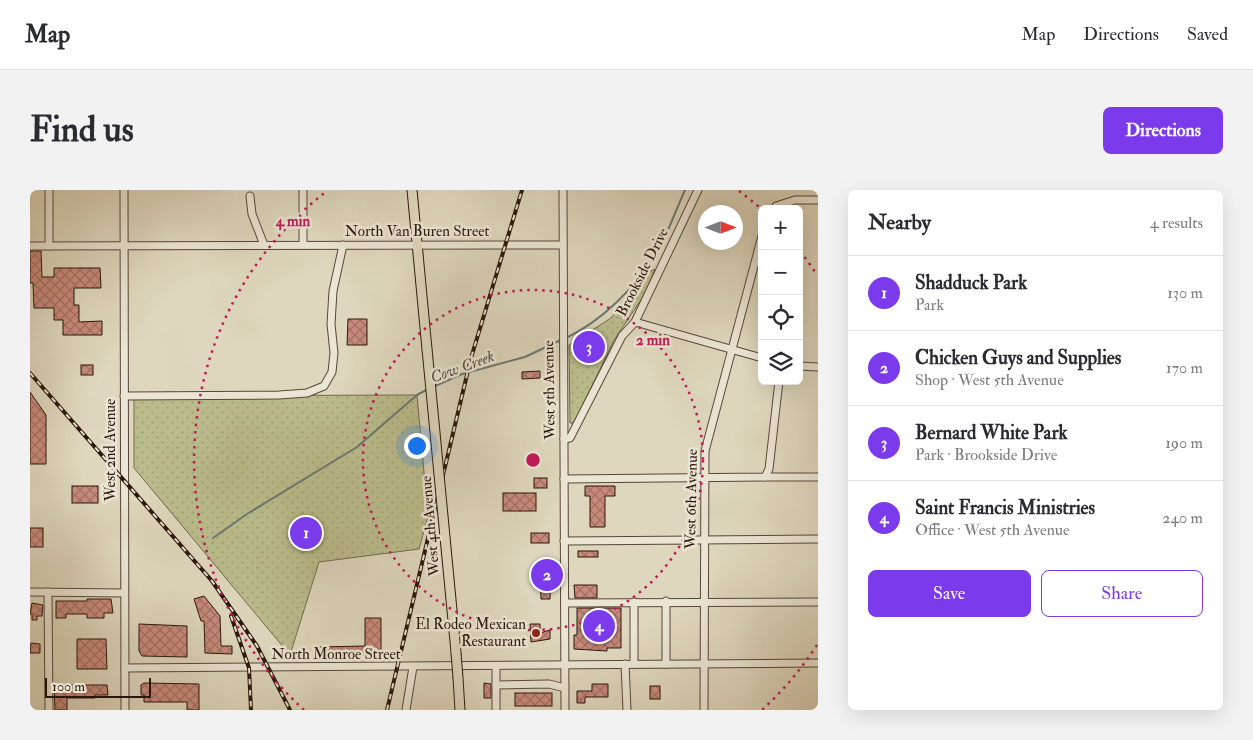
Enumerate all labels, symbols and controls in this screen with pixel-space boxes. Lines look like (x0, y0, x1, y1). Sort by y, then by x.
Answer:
text: Map (25, 19, 70, 50)
text: Map (1022, 23, 1055, 46)
text: Directions (1083, 23, 1159, 46)
text: Saved (1187, 23, 1228, 46)
button: Directions (1103, 107, 1223, 154)
text: Find us (30, 108, 134, 152)
north arrow (698, 205, 743, 250)
map controls (758, 205, 803, 385)
button: + (758, 205, 803, 250)
text: Nearby (868, 209, 931, 236)
text: 4 min (275, 212, 311, 231)
text: 4 results (1150, 213, 1203, 233)
street label: North Van Buren Street (345, 222, 489, 241)
street label: Brookside Drive (612, 225, 673, 320)
button: − (758, 250, 803, 295)
text: Shadduck Park (915, 271, 1027, 295)
text: 1 (881, 283, 887, 303)
text: 130 m (1167, 283, 1203, 303)
button: locate (758, 295, 803, 340)
text: Park (915, 295, 944, 315)
pin: 3 (573, 328, 605, 366)
text: 2 min (636, 331, 670, 350)
street label: West 5th Avenue (539, 340, 560, 441)
button: layers (758, 340, 803, 385)
water label: Cow Creek (428, 346, 497, 388)
text: Chicken Guys and Supplies (915, 346, 1121, 370)
text: 2 (880, 358, 888, 378)
text: 170 m (1166, 358, 1203, 378)
text: Shop · West 5th Avenue (915, 370, 1064, 390)
street label: West 2nd Avenue (101, 399, 120, 502)
text: Bernard White Park (915, 421, 1068, 445)
your location (404, 433, 430, 459)
text: 3 (881, 433, 887, 453)
text: 190 m (1165, 433, 1203, 453)
text: Park · Brookside Drive (915, 445, 1057, 465)
street label: West 6th Avenue (681, 449, 702, 550)
centre of rings (524, 451, 542, 469)
street label: West 4th Avenue (417, 475, 444, 578)
text: Saint Francis Ministries (915, 496, 1095, 520)
text: 4 (880, 508, 888, 528)
text: 240 m (1162, 508, 1203, 528)
pin: 1 (290, 514, 322, 552)
text: Office · West 5th Avenue (915, 520, 1070, 540)
pin: 2 (531, 556, 563, 594)
button: Save (868, 570, 1031, 617)
button: Share (1041, 570, 1203, 617)
pin: 4 (583, 607, 615, 645)
place label: El Rodeo Mexican Restaurant (415, 615, 526, 651)
marker: El Rodeo Mexican Restaurant (530, 627, 542, 639)
street label: North Monroe Street (271, 645, 401, 664)
scale bar (45, 675, 151, 698)
text: 100 m (52, 678, 85, 695)

